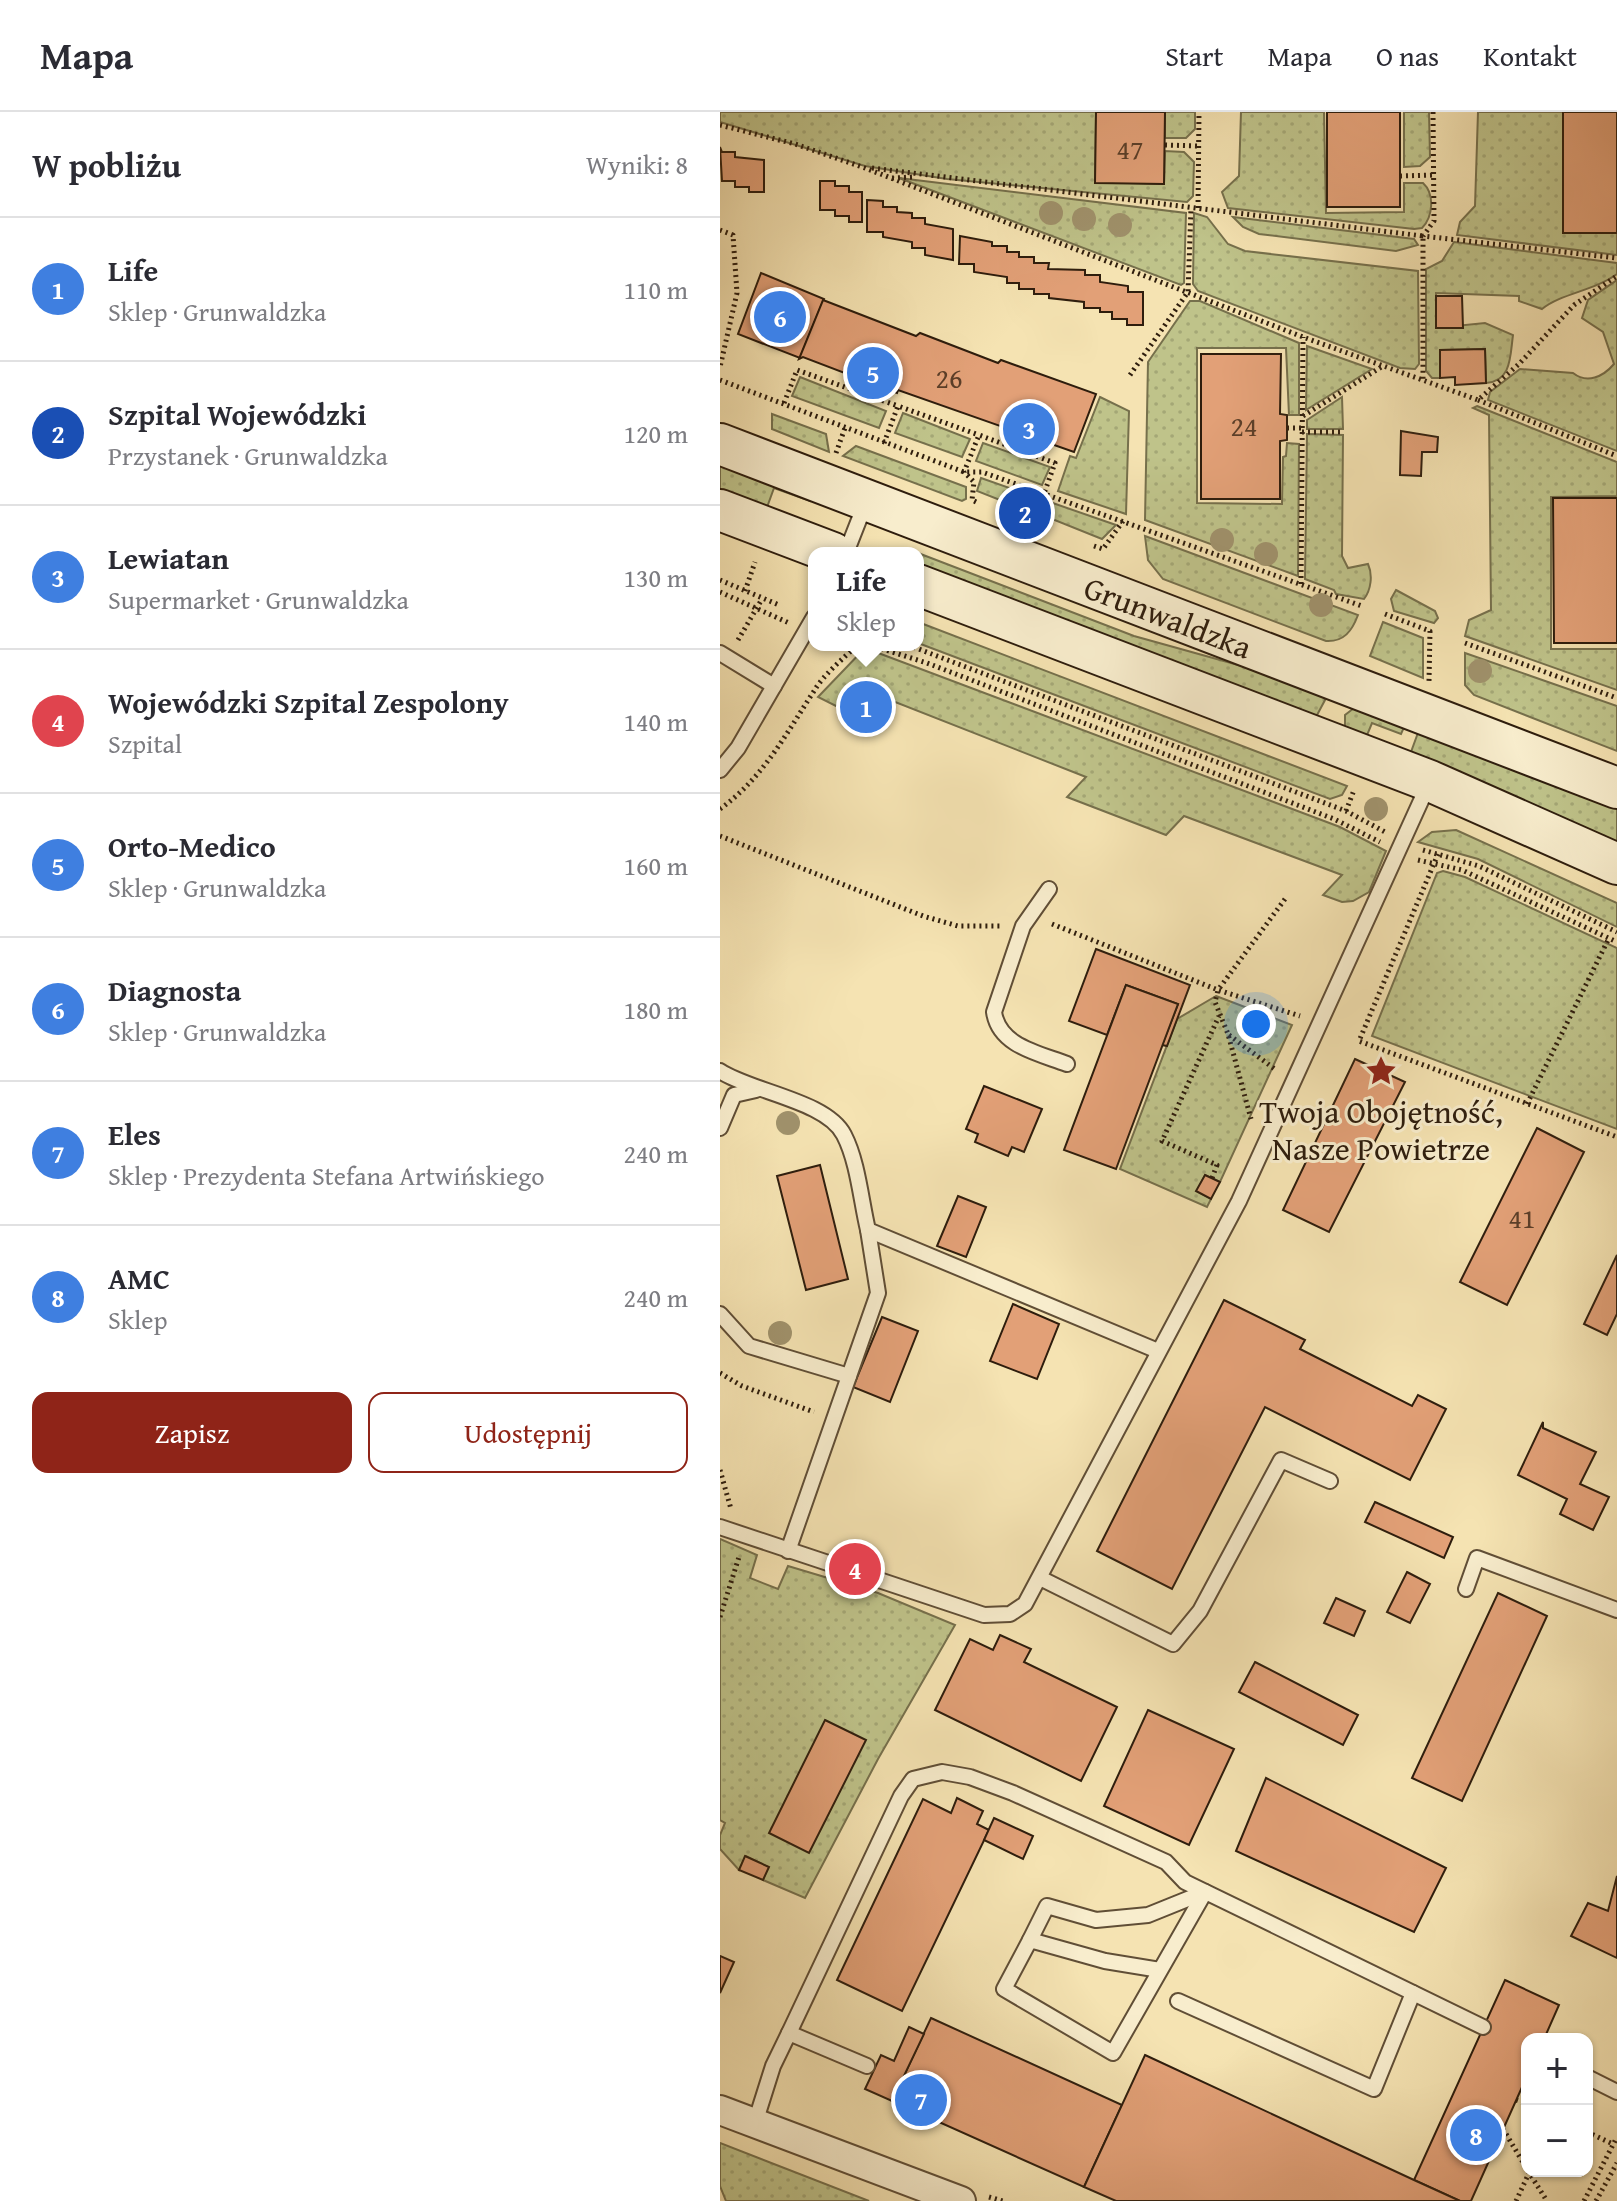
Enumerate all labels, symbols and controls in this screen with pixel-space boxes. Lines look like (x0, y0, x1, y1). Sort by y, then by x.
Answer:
text: Mapa (40, 27, 133, 83)
text: Start (1165, 35, 1223, 76)
text: Mapa (1267, 35, 1332, 76)
text: O nas (1376, 35, 1439, 76)
text: Kontakt (1483, 35, 1577, 76)
house number: 47 (1117, 128, 1143, 169)
text: W pobliżu (32, 140, 181, 189)
text: Wyniki: 8 (586, 145, 688, 184)
text: Life (108, 248, 158, 292)
text: 1 (51, 270, 65, 309)
text: 110 m (623, 270, 688, 309)
pin: 6 (754, 287, 806, 347)
text: Sklep · Grunwaldzka (108, 292, 326, 331)
pin: 5 (847, 343, 899, 403)
house number: 26 (936, 357, 962, 398)
text: Szpital Wojewódzki (108, 392, 366, 436)
pin: 3 (1003, 399, 1055, 459)
house number: 24 (1231, 405, 1257, 446)
text: 2 (51, 414, 65, 453)
text: 120 m (623, 414, 688, 453)
text: Przystanek · Grunwaldzka (108, 436, 388, 475)
pin: 2 (999, 483, 1051, 543)
text: Lewiatan (108, 536, 229, 580)
popup (808, 547, 924, 651)
text: 3 (51, 558, 65, 597)
text: 130 m (623, 558, 688, 597)
text: Life (836, 558, 886, 602)
street label: Grunwaldzka (1077, 564, 1259, 670)
text: Supermarket · Grunwaldzka (108, 580, 409, 619)
text: Sklep (836, 602, 896, 641)
pin: 1 (840, 677, 892, 737)
text: Wojewódzki Szpital Zespolony (108, 680, 509, 724)
text: 4 (51, 702, 65, 741)
text: 140 m (623, 702, 688, 741)
text: Szpital (108, 724, 182, 763)
text: Orto-Medico (108, 824, 276, 868)
text: 5 (51, 846, 65, 885)
text: 160 m (623, 846, 688, 885)
text: Sklep · Grunwaldzka (108, 868, 326, 907)
text: Diagnosta (108, 968, 241, 1012)
text: 6 (51, 990, 65, 1029)
text: 180 m (623, 990, 688, 1029)
your location (1236, 1004, 1276, 1044)
text: Sklep · Grunwaldzka (108, 1012, 326, 1051)
place icon: Twoja Obojętność, Nasze Powietrze (1364, 1054, 1398, 1088)
place label: Twoja Obojętność, Nasze Powietrze (1259, 1088, 1503, 1172)
text: Eles (108, 1112, 161, 1156)
text: 7 (51, 1134, 65, 1173)
text: 240 m (623, 1134, 688, 1173)
text: Sklep · Prezydenta Stefana Artwińskiego (108, 1156, 544, 1195)
house number: 41 (1509, 1197, 1535, 1238)
text: AMC (108, 1256, 170, 1300)
text: 8 (51, 1278, 65, 1317)
text: 240 m (623, 1278, 688, 1317)
text: Sklep (108, 1300, 167, 1339)
button: Zapisz (32, 1392, 352, 1473)
button: Udostępnij (368, 1392, 688, 1473)
pin: 4 (829, 1539, 881, 1599)
map controls (1521, 2033, 1593, 2177)
button: + (1521, 2033, 1593, 2105)
pin: 7 (895, 2070, 947, 2130)
pin: 8 (1450, 2105, 1502, 2165)
button: − (1521, 2105, 1593, 2177)

